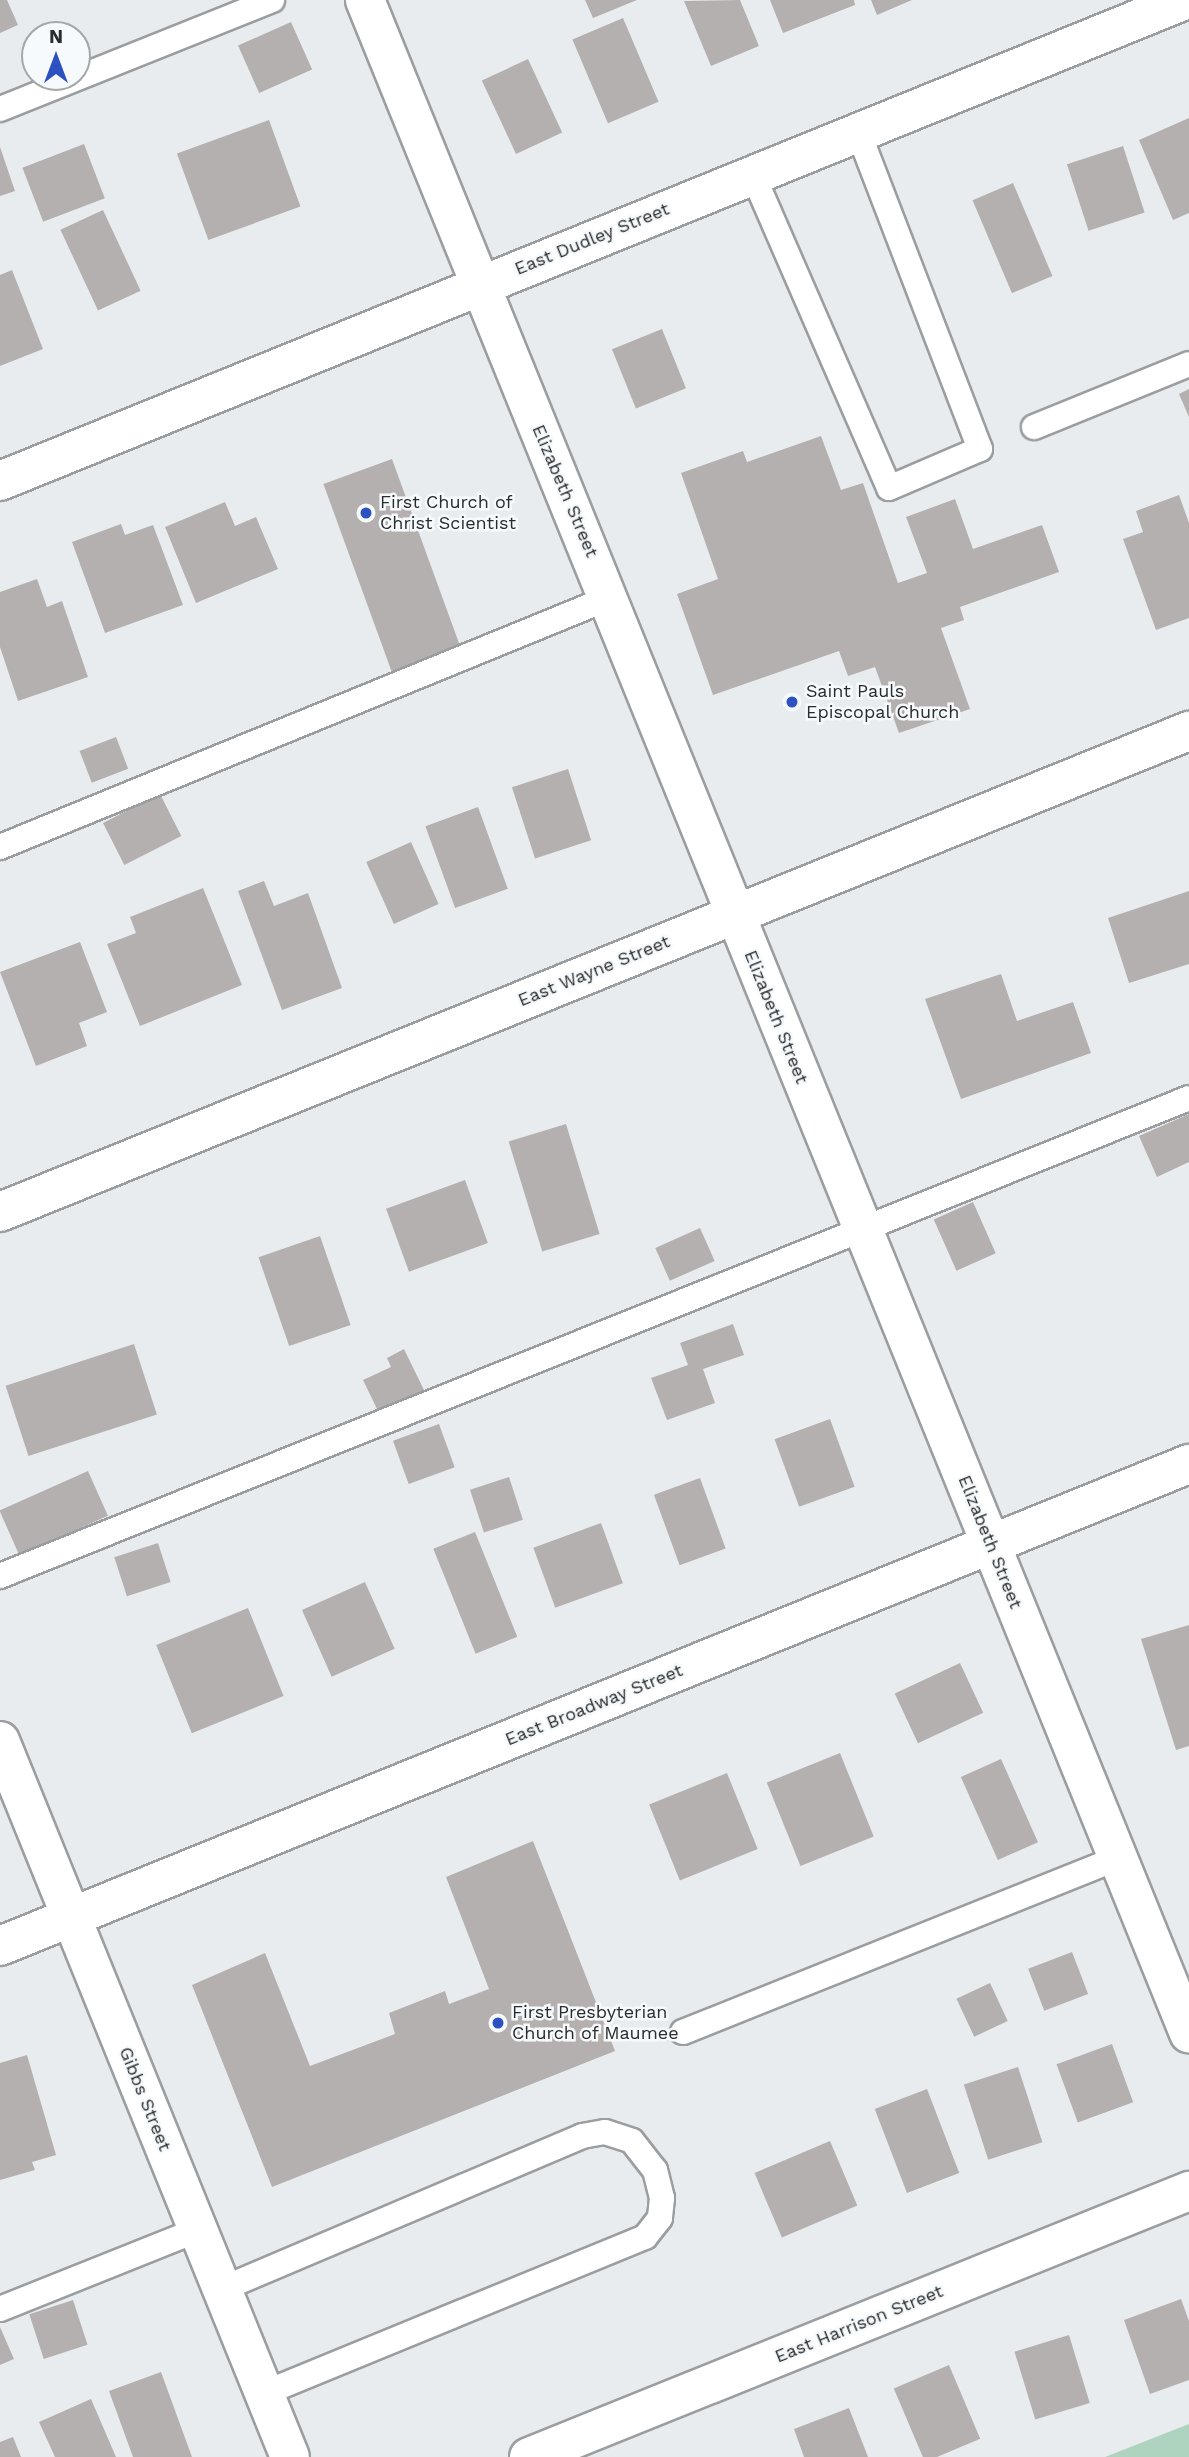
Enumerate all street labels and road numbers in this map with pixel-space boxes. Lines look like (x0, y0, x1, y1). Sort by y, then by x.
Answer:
street label: East Dudley Street (511, 198, 673, 280)
street label: Elizabeth Street (527, 421, 603, 561)
street label: East Wayne Street (515, 931, 673, 1011)
street label: Elizabeth Street (739, 947, 813, 1087)
street label: Elizabeth Street (953, 1472, 1027, 1612)
street label: East Broadway Street (502, 1659, 686, 1751)
street label: Gibbs Street (114, 2044, 176, 2154)
street label: East Harrison Street (772, 2280, 946, 2368)

